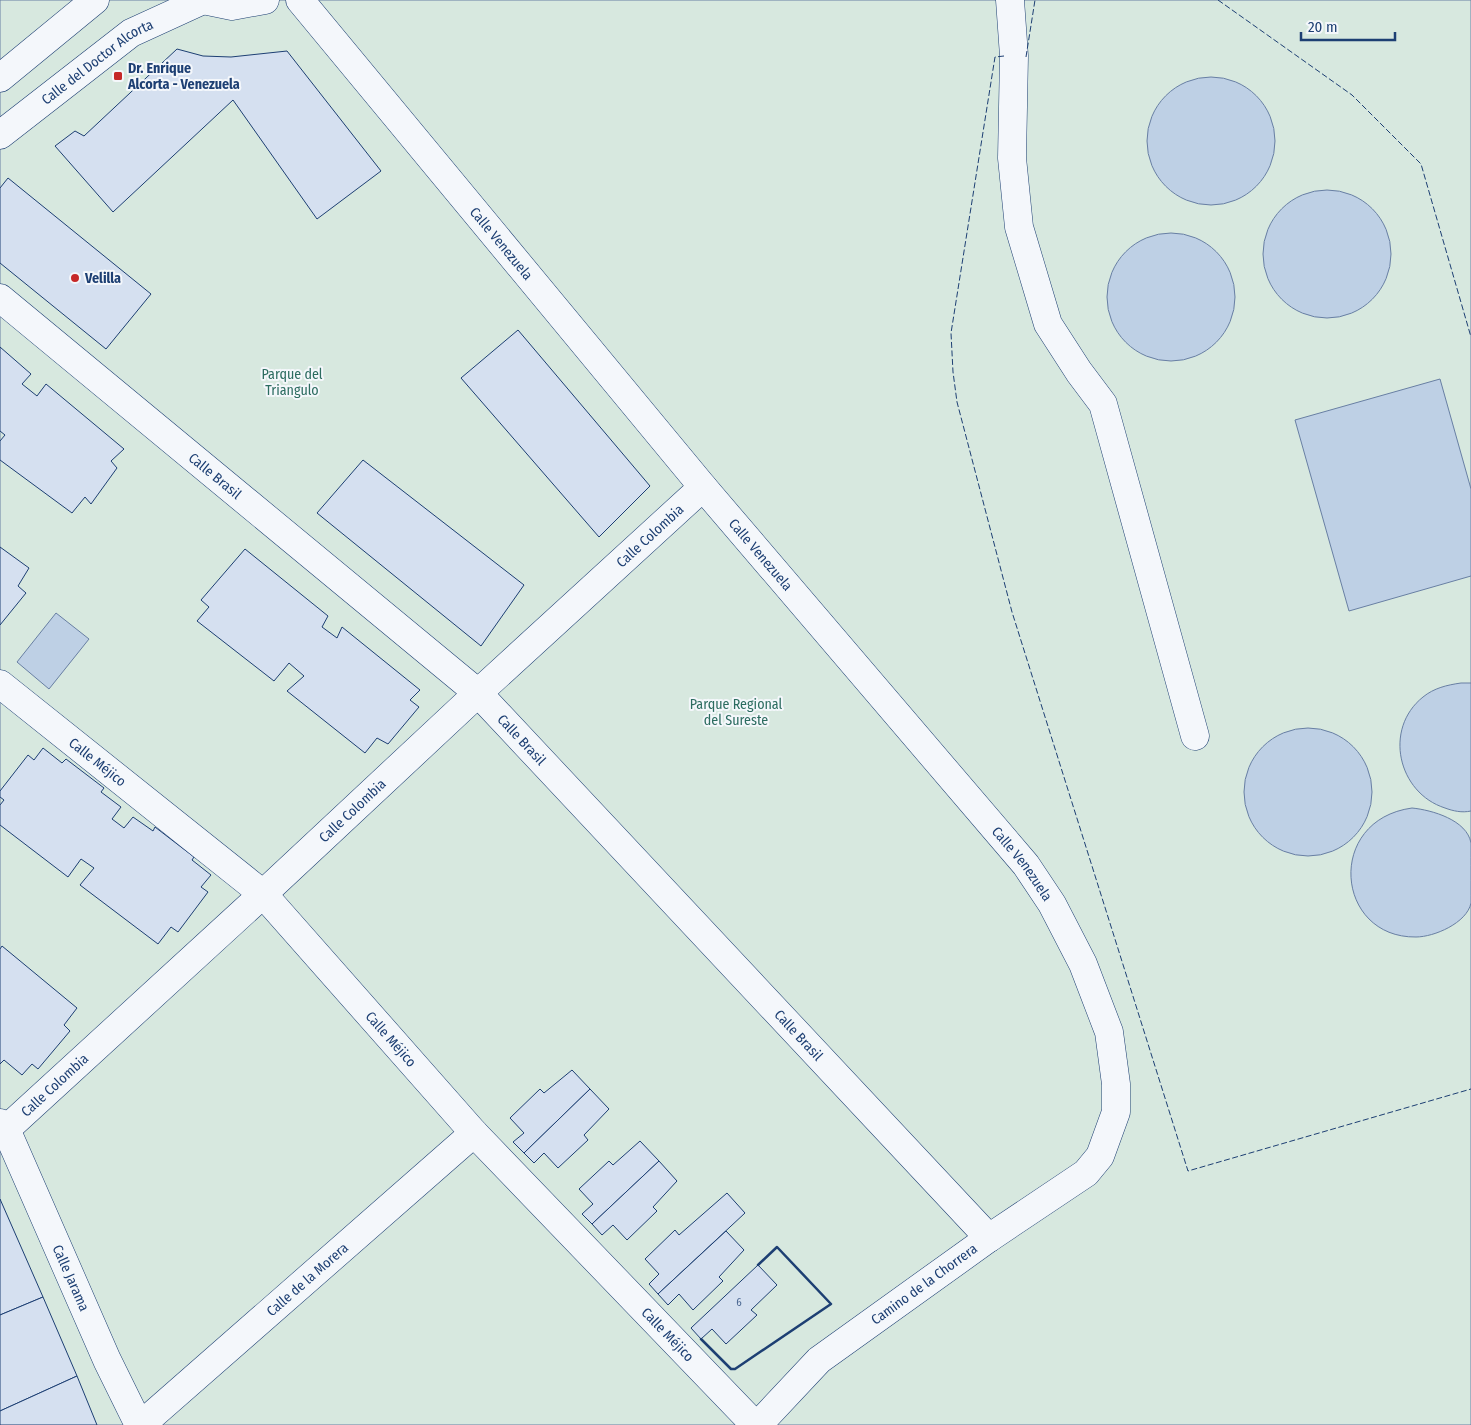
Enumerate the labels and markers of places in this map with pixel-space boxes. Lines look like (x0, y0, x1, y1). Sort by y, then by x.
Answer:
place label: Dr. Enrique Alcorta - Venezuela (127, 60, 240, 93)
marker: Dr. Enrique Alcorta - Venezuela (112, 70, 124, 82)
place label: Velilla (84, 270, 121, 287)
marker: Velilla (69, 272, 81, 284)

